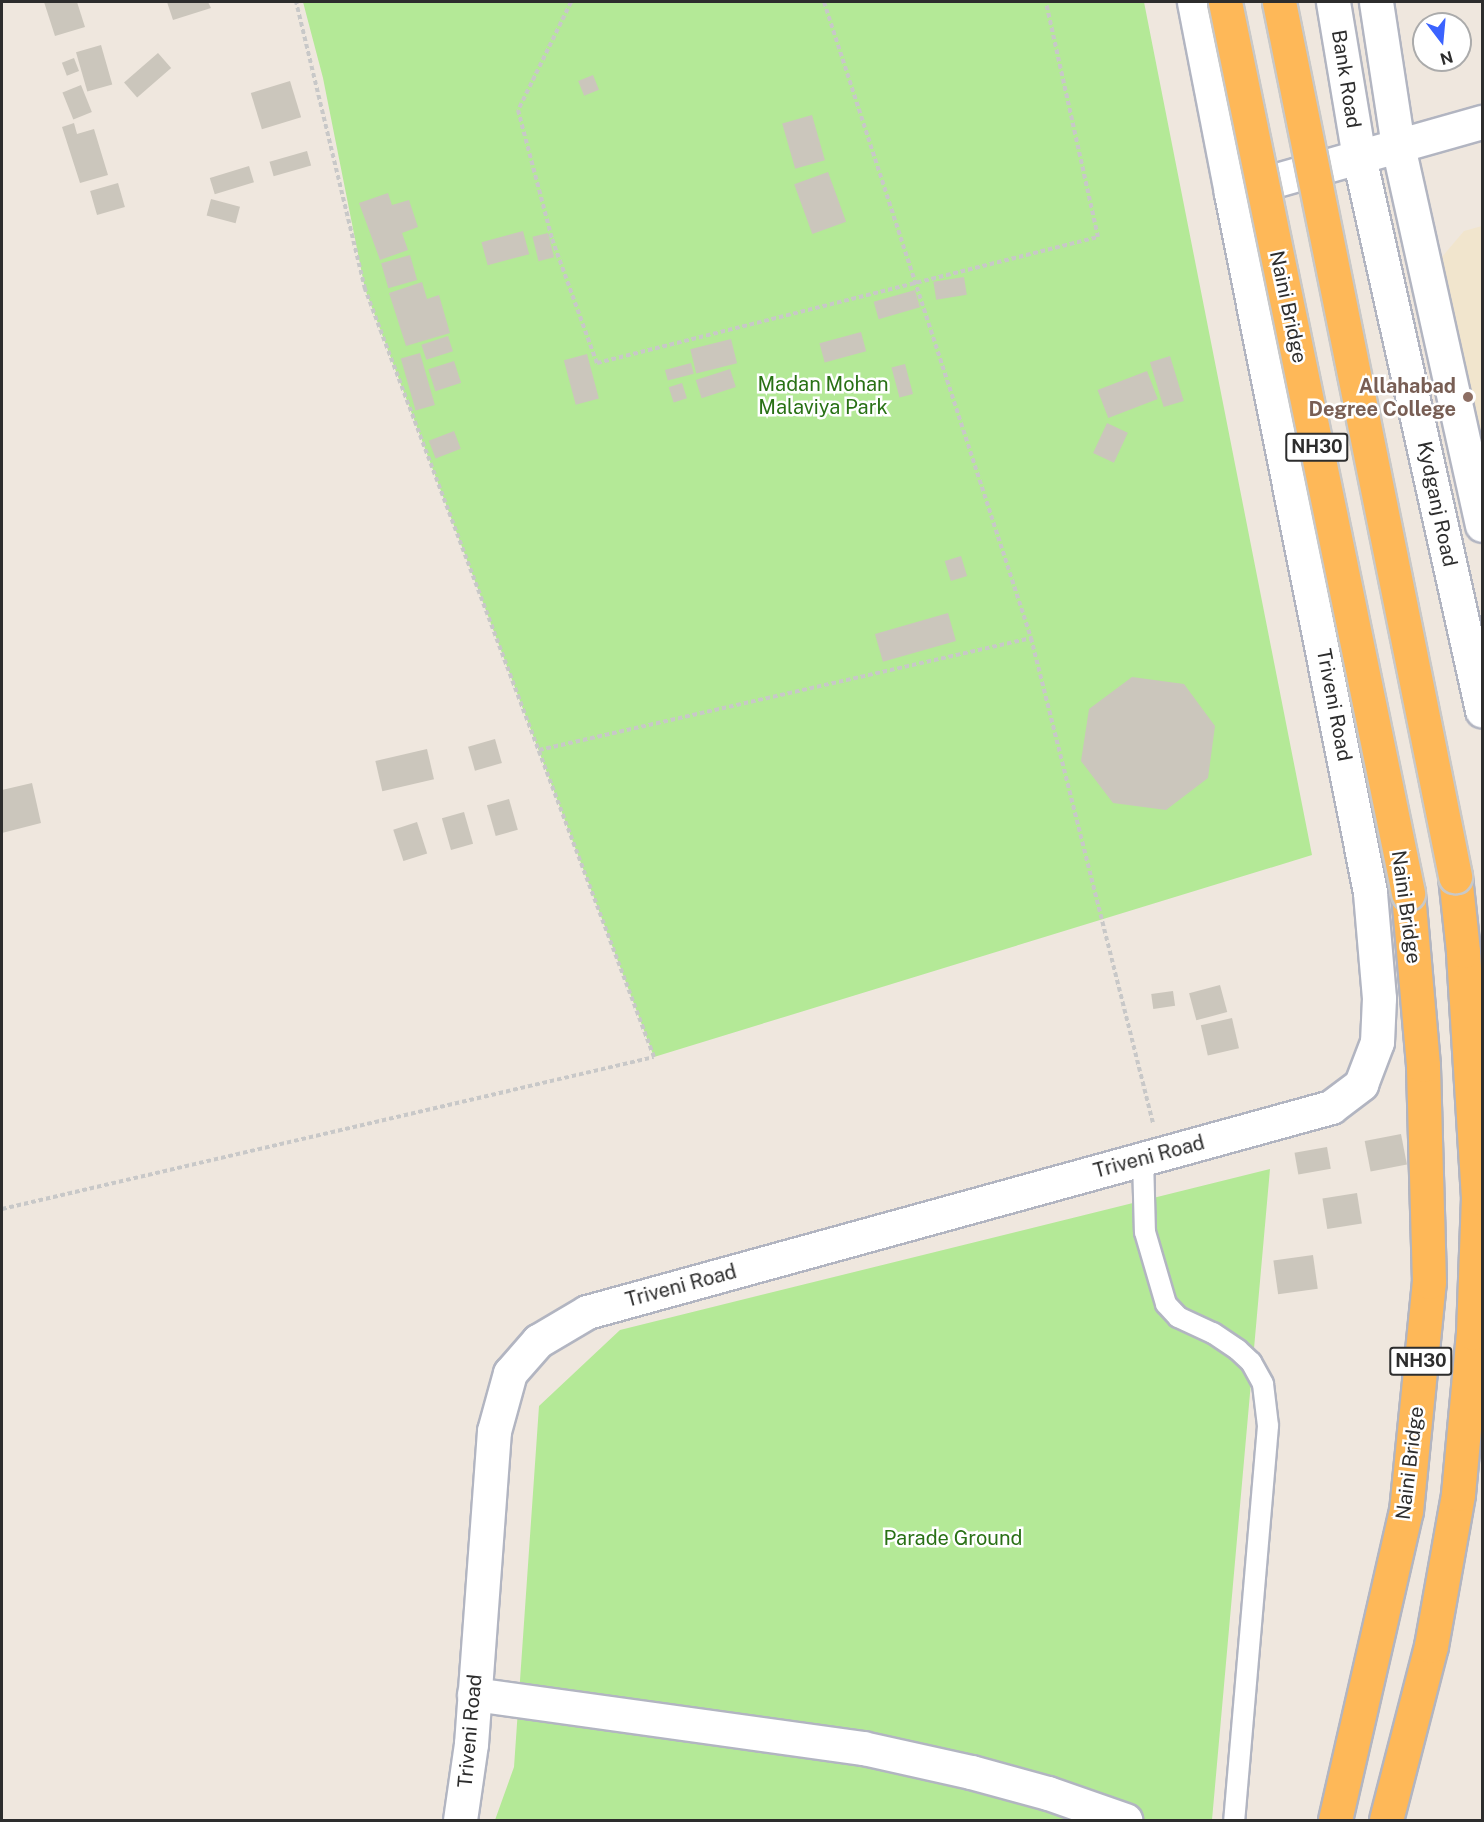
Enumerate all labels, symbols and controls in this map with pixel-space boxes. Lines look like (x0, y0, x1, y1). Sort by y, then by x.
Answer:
north arrow (1412, 12, 1472, 72)
street label: Bank Road (1326, 28, 1366, 130)
text: N (1438, 47, 1455, 69)
street label: Naini Bridge (1264, 249, 1312, 365)
park label: Madan Mohan Malaviya Park (757, 373, 889, 420)
place label: Allahabad Degree College (1308, 374, 1456, 421)
marker: Allahabad Degree College (1461, 390, 1475, 404)
road number: NH30 (1284, 432, 1350, 462)
street label: Kydganj Road (1412, 439, 1462, 569)
street label: Triveni Road (1311, 647, 1357, 763)
street label: Naini Bridge (1386, 849, 1426, 965)
street label: Triveni Road (1091, 1131, 1207, 1183)
street label: Triveni Road (623, 1260, 739, 1312)
road number: NH30 (1388, 1346, 1454, 1376)
street label: Naini Bridge (1391, 1405, 1429, 1521)
park label: Parade Ground (883, 1526, 1023, 1550)
street label: Triveni Road (453, 1673, 487, 1789)

